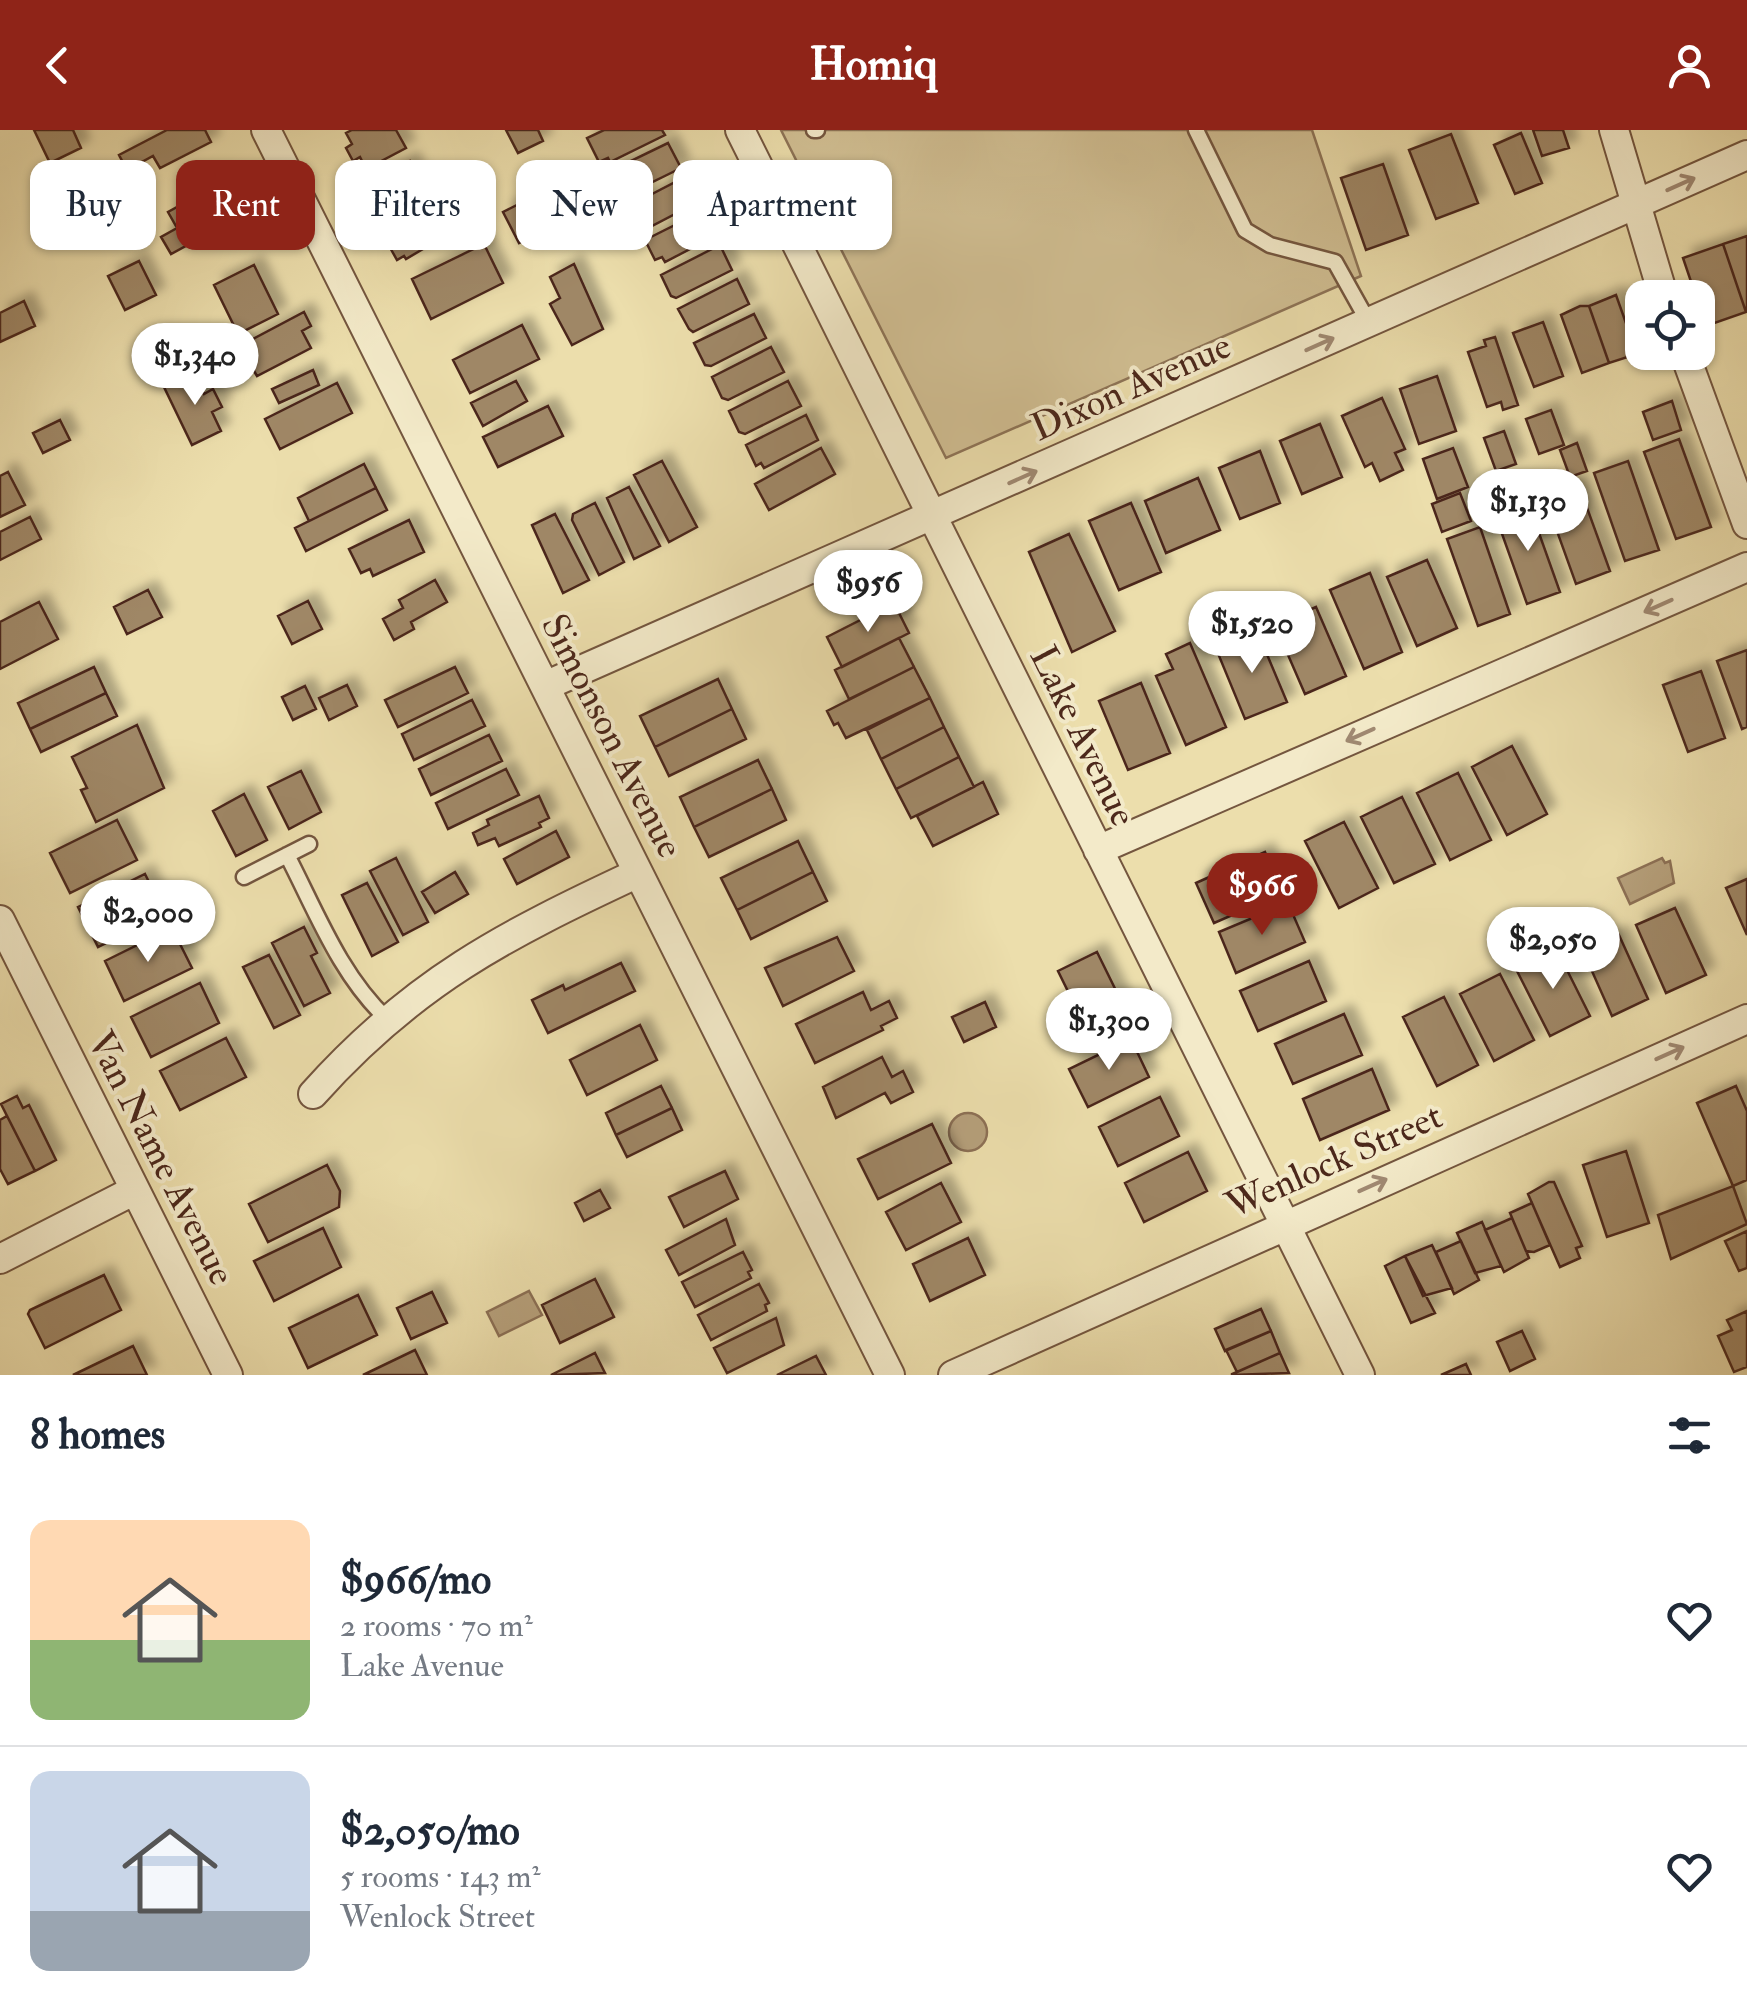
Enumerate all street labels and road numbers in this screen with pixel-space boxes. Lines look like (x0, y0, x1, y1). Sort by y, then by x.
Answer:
street label: Dixon Avenue (1024, 322, 1238, 452)
street label: Simonson Avenue (530, 606, 694, 866)
street label: Lake Avenue (1019, 638, 1147, 834)
street label: Van Name Avenue (76, 1023, 246, 1293)
street label: Wenlock Street (1217, 1092, 1450, 1230)

